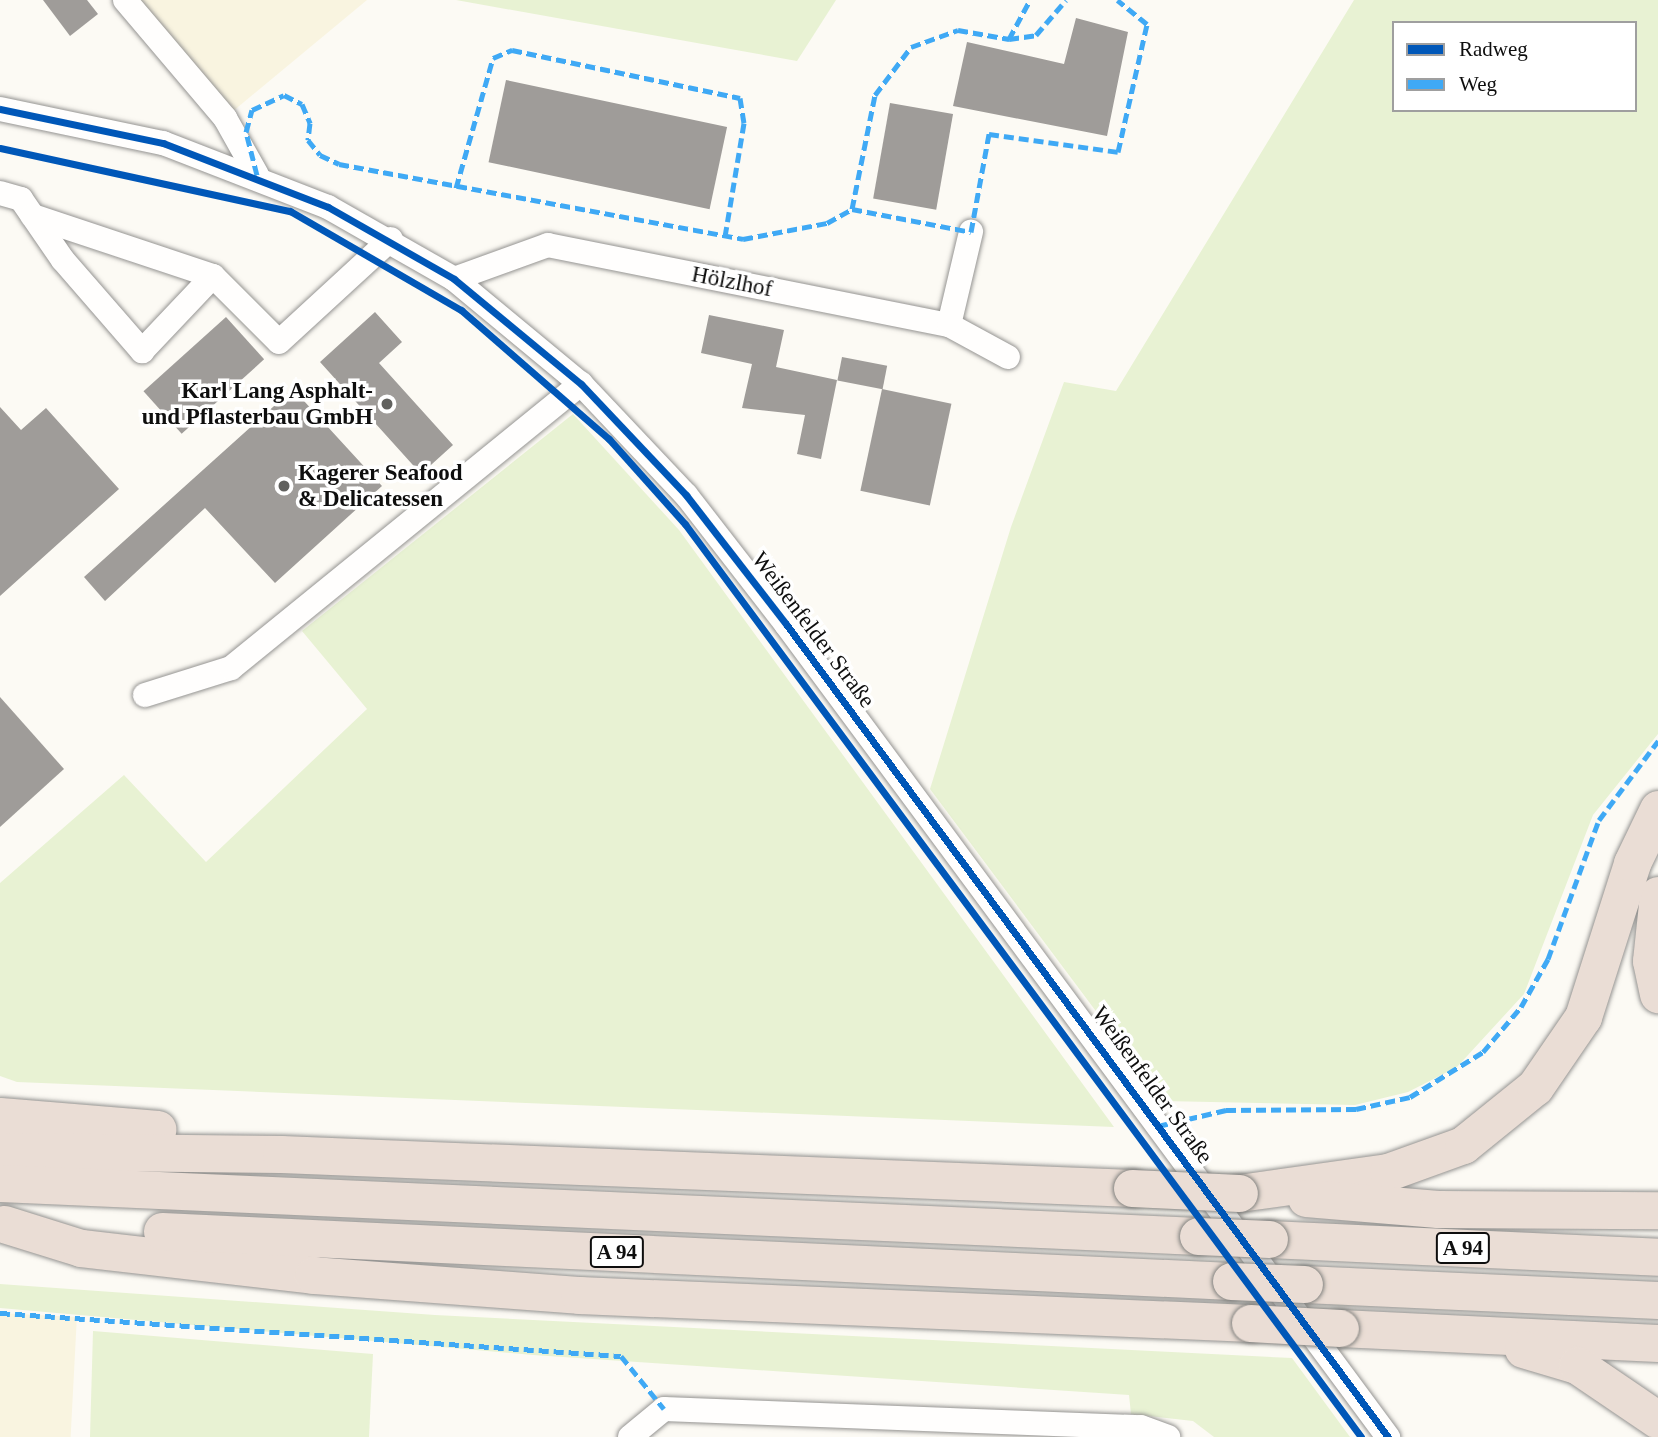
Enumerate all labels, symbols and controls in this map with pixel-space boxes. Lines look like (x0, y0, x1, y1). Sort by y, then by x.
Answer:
legend (1392, 21, 1637, 112)
text: Radweg (1459, 37, 1528, 61)
text: Weg (1459, 72, 1497, 96)
street label: Hölzlhof (689, 261, 775, 303)
place label: Karl Lang Asphalt- und Pflasterbau GmbH (142, 377, 373, 431)
marker: Karl Lang Asphalt- und Pflasterbau GmbH (379, 396, 395, 412)
place label: Kagerer Seafood & Delicatessen (298, 459, 463, 513)
marker: Kagerer Seafood & Delicatessen (276, 478, 292, 494)
street label: Weißenfelder Straße (745, 547, 881, 713)
street label: Weißenfelder Straße (1086, 1001, 1218, 1169)
road number: A 94 (1435, 1230, 1491, 1266)
road number: A 94 (589, 1234, 645, 1270)

